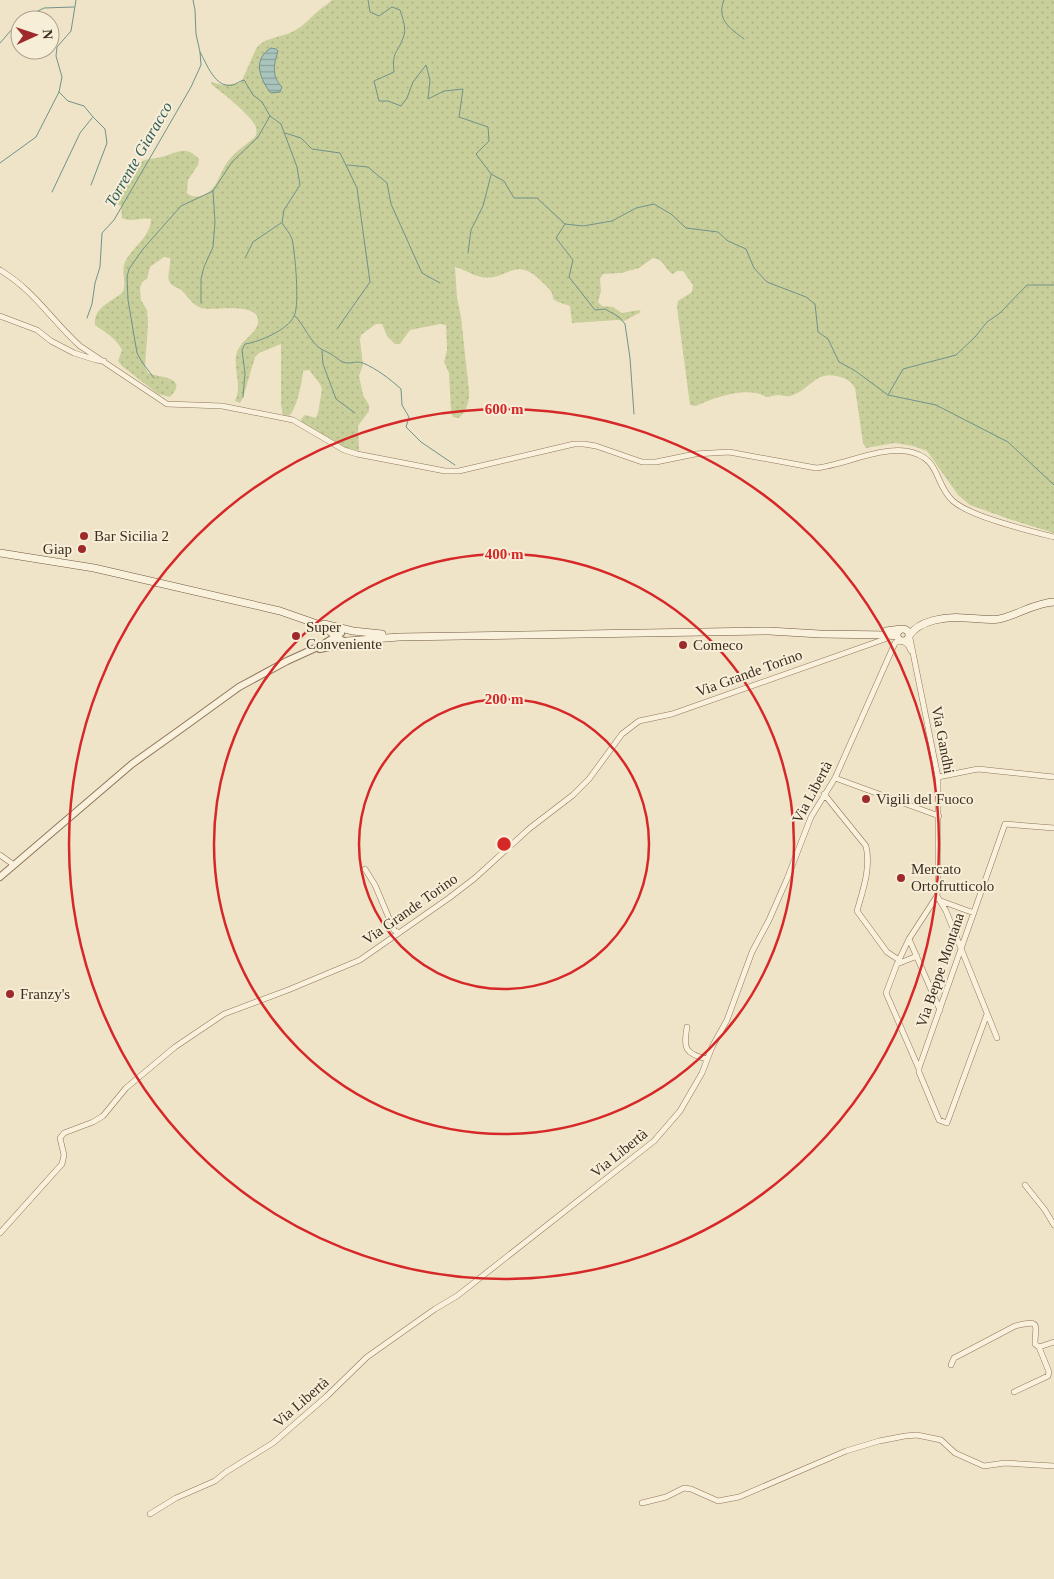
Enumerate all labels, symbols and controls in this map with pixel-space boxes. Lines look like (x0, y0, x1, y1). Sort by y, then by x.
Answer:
north arrow (10, 10, 60, 60)
text: N (40, 29, 55, 40)
water label: Torrente Giaracco (101, 99, 175, 210)
text: 600 m (485, 401, 524, 417)
place label: Bar Sicilia 2 (94, 528, 169, 544)
marker: Bar Sicilia 2 (78, 530, 90, 542)
place label: Giap (43, 541, 72, 557)
marker: Giap (76, 543, 88, 555)
text: 400 m (485, 546, 524, 562)
place label: Super Conveniente (306, 619, 382, 652)
marker: Super Conveniente (290, 630, 302, 642)
place label: Comeco (693, 637, 743, 653)
marker: Comeco (677, 639, 689, 651)
street label: Via Grande Torino (694, 646, 804, 700)
text: 200 m (485, 691, 524, 707)
street label: Via Gandhi (929, 705, 957, 775)
street label: Via Libertà (789, 758, 835, 826)
place label: Vigili del Fuoco (876, 791, 973, 807)
marker: Vigili del Fuoco (860, 793, 872, 805)
centre of rings (495, 835, 513, 853)
place label: Mercato Ortofrutticolo (911, 861, 994, 894)
street label: Via Grande Torino (360, 870, 460, 948)
marker: Mercato Ortofrutticolo (895, 872, 907, 884)
street label: Via Beppe Montana (913, 910, 967, 1029)
place label: Franzy's (20, 986, 70, 1002)
marker: Franzy's (4, 988, 16, 1000)
street label: Via Libertà (588, 1125, 651, 1181)
street label: Via Libertà (270, 1373, 332, 1430)

